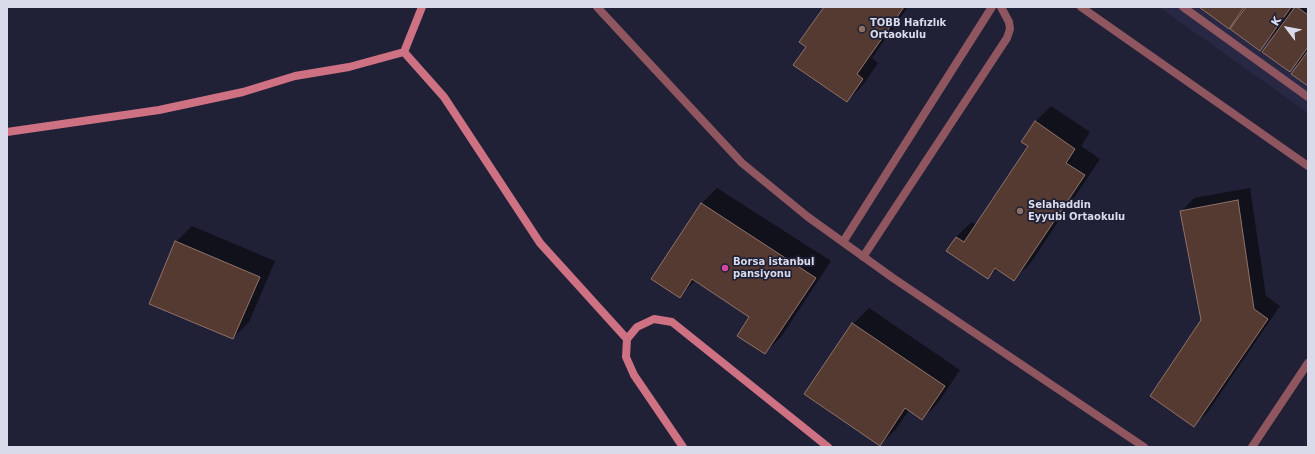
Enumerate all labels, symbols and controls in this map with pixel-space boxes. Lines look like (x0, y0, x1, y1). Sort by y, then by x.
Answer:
north arrow (1267, 8, 1307, 48)
text: K (1269, 14, 1284, 28)
place label: TOBB Hafızlık Ortaokulu (870, 17, 946, 40)
marker: TOBB Hafızlık Ortaokulu (857, 24, 867, 34)
place label: Selahaddin Eyyubi Ortaokulu (1028, 199, 1125, 222)
marker: Selahaddin Eyyubi Ortaokulu (1015, 206, 1025, 216)
place label: Borsa istanbul pansiyonu (733, 256, 814, 280)
marker: Borsa istanbul pansiyonu (720, 263, 730, 273)

